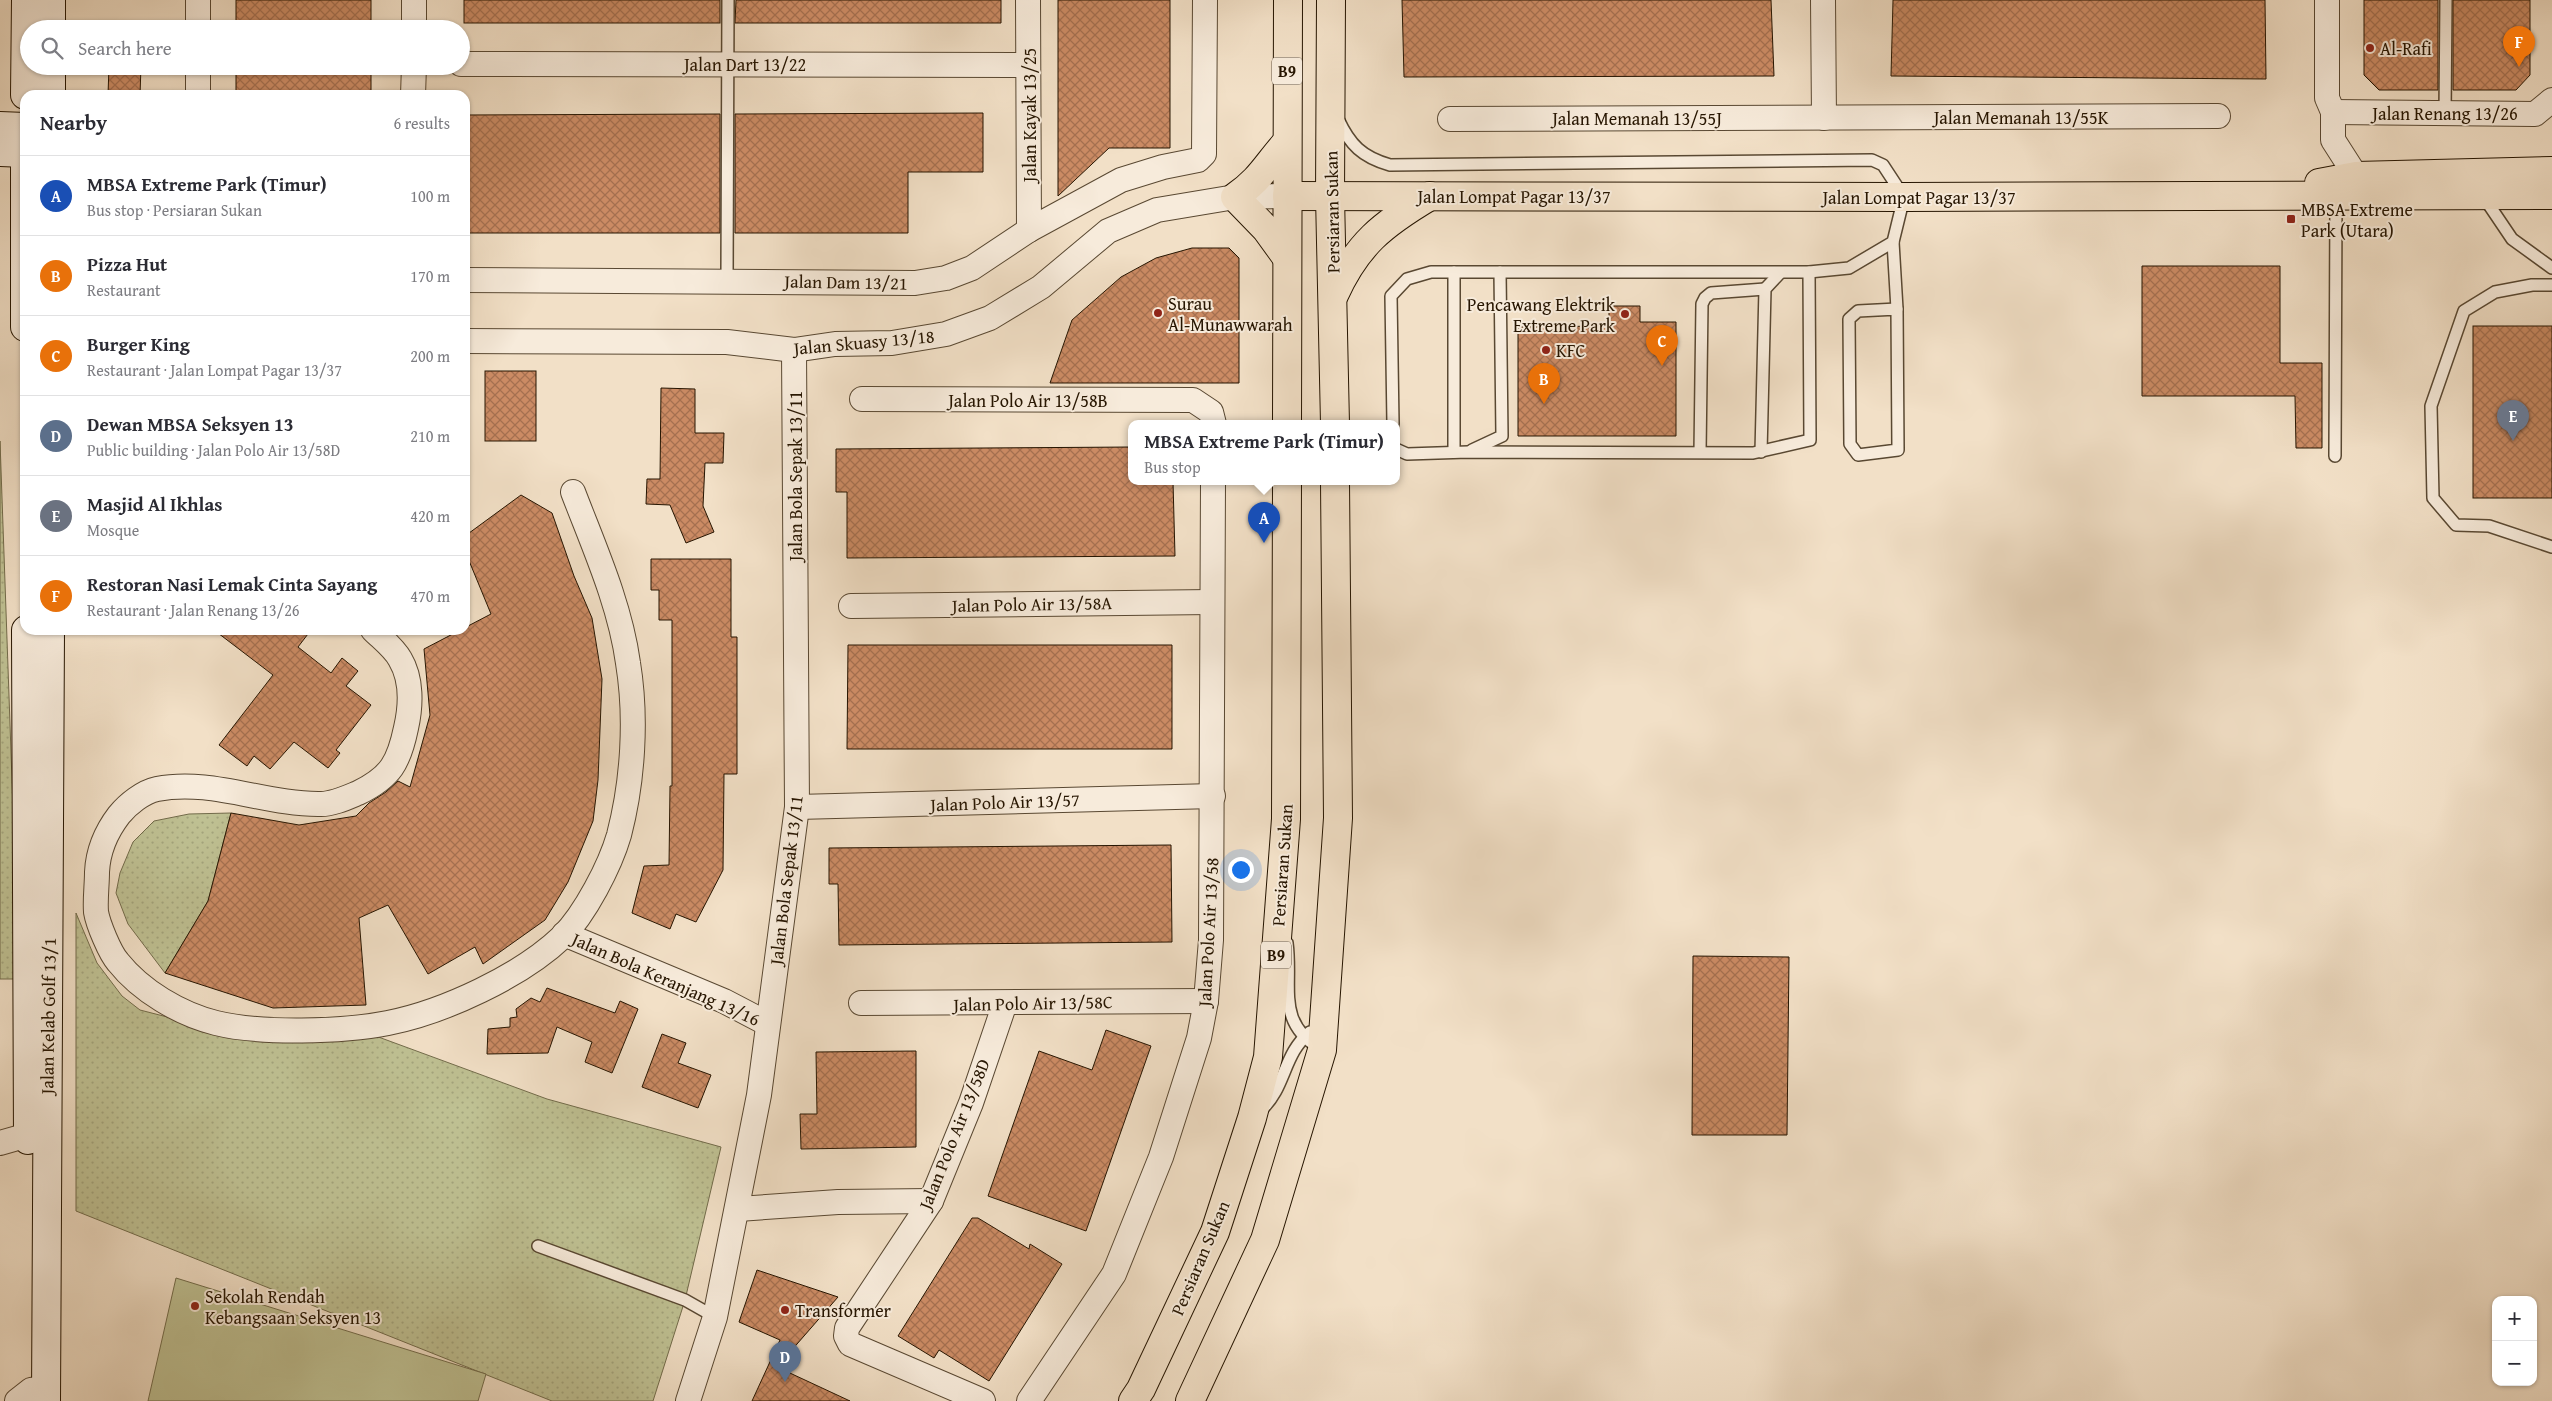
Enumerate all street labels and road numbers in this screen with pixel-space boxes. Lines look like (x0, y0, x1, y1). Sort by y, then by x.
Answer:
street label: Jalan Kayak 13/25 (1016, 48, 1043, 184)
street label: Jalan Dart 13/22 (682, 51, 806, 78)
road number: B9 (1272, 58, 1302, 84)
street label: Jalan Renang 13/26 (2370, 100, 2518, 127)
street label: Jalan Memanah 13/55K (1932, 104, 2109, 131)
street label: Jalan Memanah 13/55J (1550, 105, 1722, 132)
street label: Persiaran Sukan (1317, 151, 1347, 273)
street label: Jalan Lompat Pagar 13/37 (1415, 183, 1611, 210)
street label: Jalan Lompat Pagar 13/37 (1820, 184, 2016, 211)
street label: Jalan Dam 13/21 (782, 267, 908, 297)
street label: Jalan Skuasy 13/18 (790, 322, 936, 362)
street label: Jalan Polo Air 13/58B (946, 387, 1108, 414)
street label: Jalan Bola Sepak 13/11 (782, 391, 809, 563)
street label: Jalan Polo Air 13/58A (950, 589, 1112, 619)
street label: Jalan Polo Air 13/57 (928, 786, 1080, 818)
street label: Jalan Bola Sepak 13/11 (762, 794, 810, 968)
street label: Persiaran Sukan (1264, 803, 1300, 927)
street label: Jalan Polo Air 13/58 (1191, 857, 1225, 1009)
street label: Jalan Bola Keranjang 13/16 (566, 925, 764, 1033)
street label: Jalan Kelab Golf 13/1 (33, 937, 63, 1097)
road number: B9 (1261, 942, 1291, 968)
street label: Jalan Polo Air 13/58C (951, 988, 1113, 1018)
street label: Jalan Polo Air 13/58D (911, 1055, 997, 1215)
street label: Persiaran Sukan (1164, 1196, 1236, 1320)

